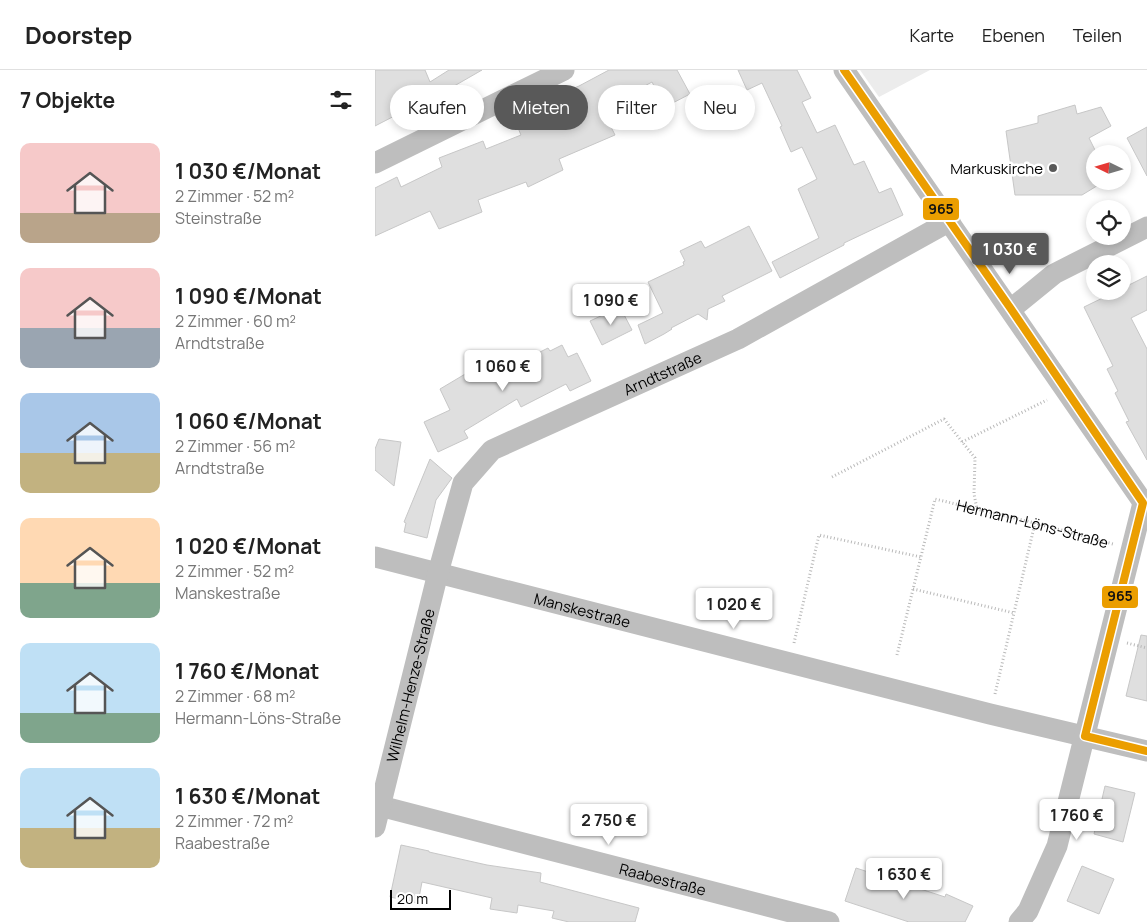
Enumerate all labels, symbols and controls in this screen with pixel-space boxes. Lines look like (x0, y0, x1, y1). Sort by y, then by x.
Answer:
text: Doorstep (25, 18, 132, 51)
text: Karte (910, 23, 954, 47)
text: Ebenen (982, 23, 1045, 47)
text: Teilen (1073, 23, 1122, 47)
chip: Kaufen (390, 85, 484, 130)
chip: Mieten (494, 85, 588, 130)
chip: Filter (598, 85, 675, 130)
chip: Neu (685, 85, 755, 130)
text: 7 Objekte (20, 86, 115, 114)
icon: filters (327, 86, 355, 114)
north arrow (1086, 145, 1131, 190)
map controls (1086, 145, 1131, 300)
text: 1 030 €/Monat (175, 157, 321, 185)
place label: Markuskirche (950, 158, 1043, 179)
marker: Markuskirche (1047, 162, 1059, 174)
icon: home (60, 163, 120, 223)
text: 2 Zimmer · 52 m² (175, 185, 294, 207)
line badge: 965 (922, 197, 960, 221)
text: 965 (928, 199, 954, 218)
button: locate (1086, 200, 1131, 245)
text: Steinstraße (175, 207, 262, 229)
pin: 1 030 € (964, 232, 1056, 275)
text: 1 030 € (983, 238, 1037, 260)
button: layers (1086, 255, 1131, 300)
text: 1 090 €/Monat (175, 282, 322, 310)
pin: 1 090 € (565, 284, 657, 326)
icon: home (60, 288, 120, 348)
text: 1 090 € (583, 289, 639, 311)
text: 2 Zimmer · 60 m² (175, 310, 296, 332)
text: Arndtstraße (175, 332, 264, 354)
street label: Arndtstraße (620, 346, 705, 400)
pin: 1 060 € (457, 350, 549, 392)
text: 1 060 € (475, 355, 531, 377)
text: 1 060 €/Monat (175, 407, 322, 435)
icon: home (60, 413, 120, 473)
text: 2 Zimmer · 56 m² (175, 435, 295, 457)
text: Arndtstraße (175, 457, 264, 479)
street label: Hermann-Löns-Straße (954, 494, 1111, 553)
text: 1 020 €/Monat (175, 532, 321, 560)
icon: home (60, 538, 120, 598)
text: 2 Zimmer · 52 m² (175, 560, 294, 582)
text: Manskestraße (175, 582, 280, 604)
line badge: 965 (1101, 585, 1139, 609)
text: 965 (1107, 586, 1133, 605)
street label: Manskestraße (532, 588, 633, 632)
pin: 1 020 € (688, 588, 780, 630)
text: 1 020 € (707, 593, 761, 615)
street label: Wilhelm-Henze-Straße (381, 606, 439, 764)
text: 1 760 €/Monat (175, 657, 319, 685)
icon: home (60, 663, 120, 723)
text: 2 Zimmer · 68 m² (175, 685, 296, 707)
text: Hermann-Löns-Straße (175, 707, 341, 729)
text: 1 630 €/Monat (175, 782, 320, 810)
icon: home (60, 788, 120, 848)
pin: 1 760 € (1031, 798, 1123, 841)
pin: 2 750 € (563, 804, 655, 846)
text: 1 760 € (1050, 804, 1104, 826)
text: 2 750 € (581, 809, 637, 831)
text: 2 Zimmer · 72 m² (175, 810, 293, 832)
text: Raabestraße (175, 832, 270, 854)
street label: Raabestraße (617, 858, 709, 900)
pin: 1 630 € (858, 858, 950, 900)
text: 1 630 € (877, 863, 931, 885)
scale bar (390, 887, 451, 910)
text: 20 m (397, 889, 428, 908)

